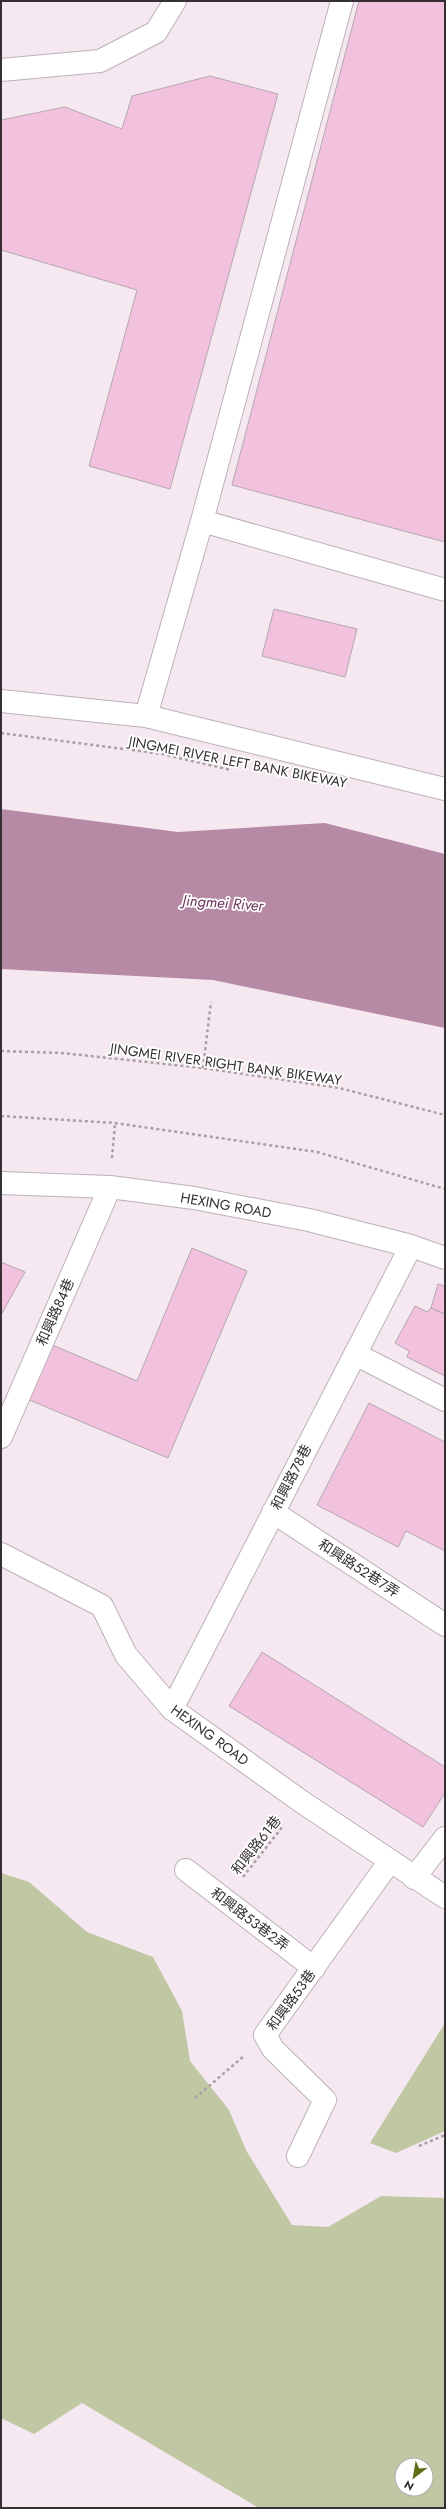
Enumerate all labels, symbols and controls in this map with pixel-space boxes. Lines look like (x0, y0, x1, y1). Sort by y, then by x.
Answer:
street label: JINGMEI RIVER LEFT BANK BIKEWAY (125, 731, 349, 793)
water label: Jingmei River (179, 889, 265, 917)
street label: JINGMEI RIVER RIGHT BANK BIKEWAY (107, 1038, 343, 1090)
street label: HEXING ROAD (179, 1187, 273, 1223)
street label: 和興路84巷 (31, 1275, 79, 1349)
street label: 和興路78巷 (266, 1441, 316, 1513)
street label: 和興路52巷7弄 (314, 1534, 404, 1602)
street label: HEXING ROAD (167, 1700, 253, 1770)
street label: 和興路61巷 (226, 1811, 286, 1879)
street label: 和興路53巷2弄 (207, 1883, 293, 1955)
street label: 和興路53巷 (262, 1965, 320, 2035)
north arrow (394, 2457, 434, 2497)
text: N (401, 2476, 417, 2495)

